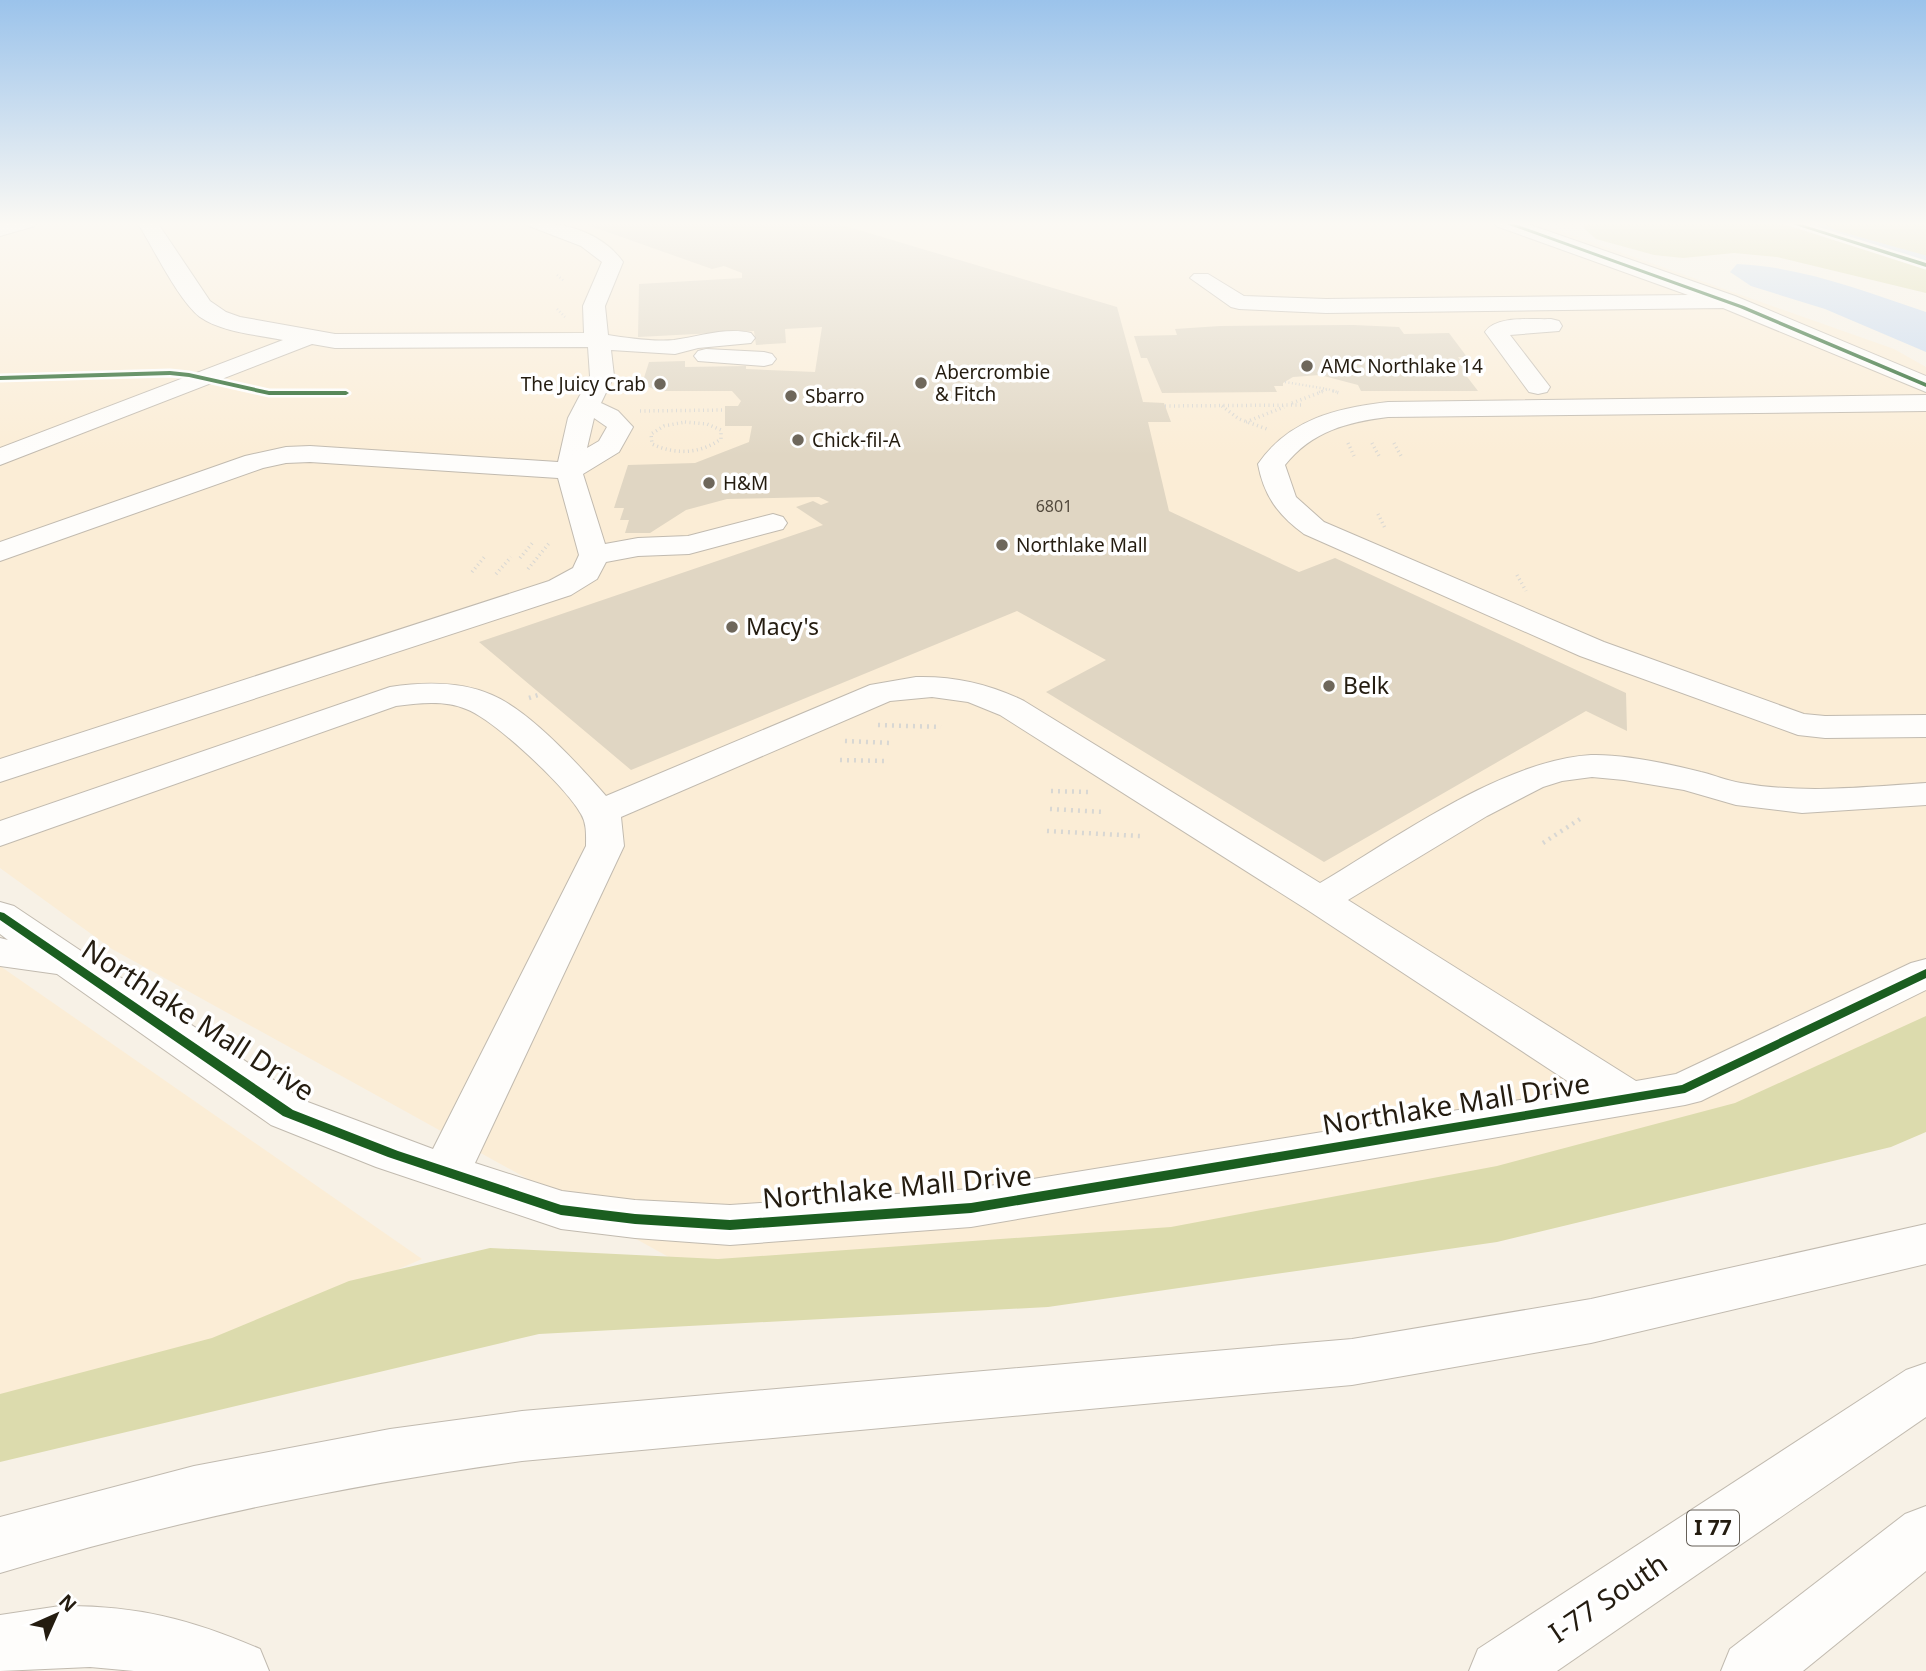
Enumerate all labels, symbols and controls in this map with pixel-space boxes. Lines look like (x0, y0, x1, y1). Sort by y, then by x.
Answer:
place label: AMC Northlake 14 (1321, 353, 1483, 379)
marker: AMC Northlake 14 (1299, 358, 1315, 374)
place label: Abercrombie & Fitch (935, 359, 1050, 407)
place label: The Juicy Crab (521, 371, 646, 397)
marker: Abercrombie & Fitch (913, 375, 929, 391)
marker: The Juicy Crab (652, 376, 668, 392)
place label: Sbarro (805, 383, 865, 409)
marker: Sbarro (783, 388, 799, 404)
place label: Chick-fil-A (812, 427, 901, 453)
marker: Chick-fil-A (790, 432, 806, 448)
place label: H&M (723, 470, 768, 496)
marker: H&M (701, 475, 717, 491)
house number: 6801 (1036, 495, 1072, 517)
place label: Northlake Mall (1016, 532, 1147, 558)
marker: Northlake Mall (994, 537, 1010, 553)
place label: Macy's (746, 610, 819, 642)
marker: Macy's (724, 619, 740, 635)
place label: Belk (1343, 669, 1390, 701)
marker: Belk (1321, 678, 1337, 694)
street label: Northlake Mall Drive (75, 930, 322, 1109)
street label: Northlake Mall Drive (1319, 1063, 1592, 1143)
street label: Northlake Mall Drive (761, 1155, 1033, 1217)
road number: I 77 (1687, 1510, 1739, 1546)
street label: I-77 South (1541, 1544, 1674, 1651)
north arrow (21, 1580, 91, 1650)
text: N (53, 1588, 83, 1618)

